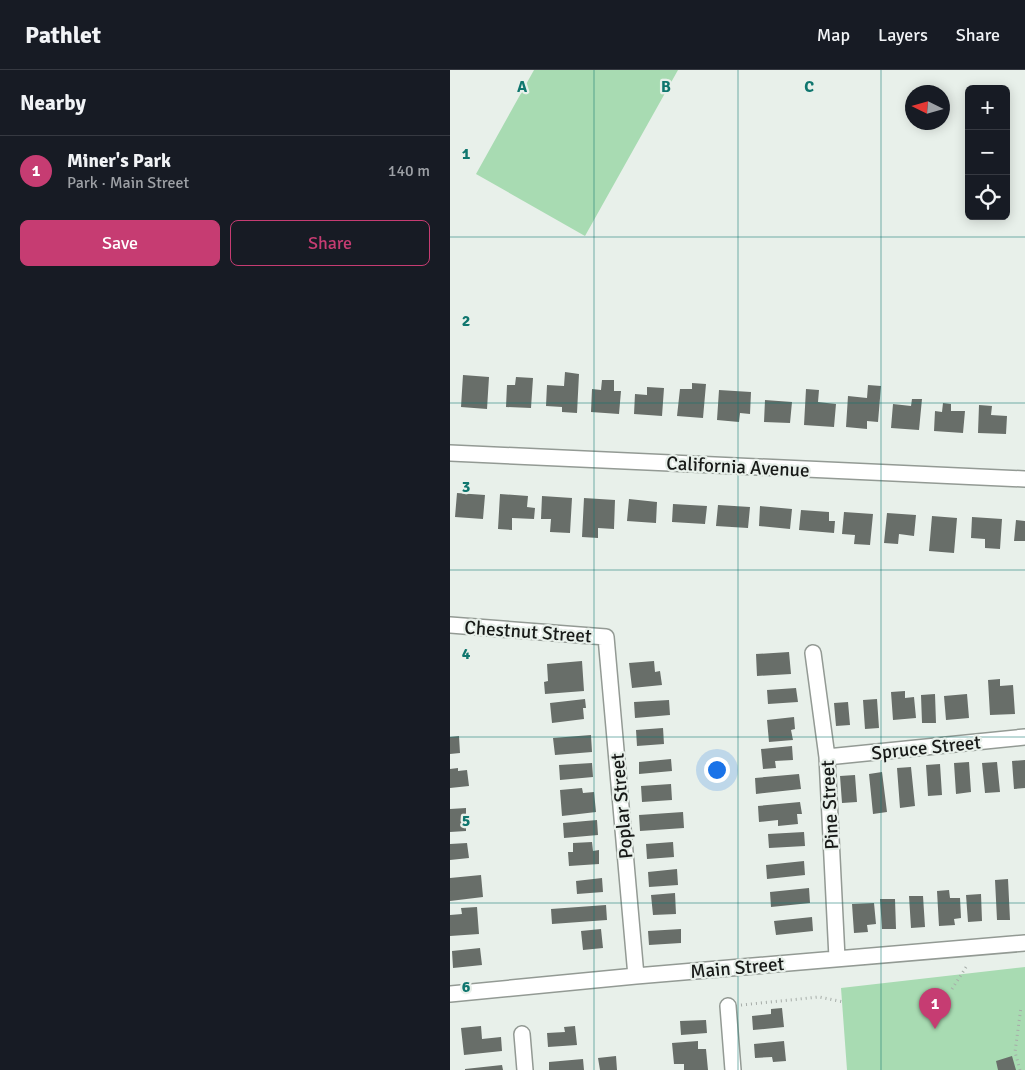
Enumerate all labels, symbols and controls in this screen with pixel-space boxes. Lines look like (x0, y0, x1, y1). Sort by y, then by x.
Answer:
text: Pathlet (25, 20, 101, 50)
text: Map (817, 24, 850, 46)
text: Layers (878, 24, 928, 46)
text: Share (956, 24, 1000, 46)
text: A (517, 77, 528, 97)
text: B (661, 77, 671, 97)
text: C (804, 77, 814, 97)
north arrow (905, 85, 950, 130)
map controls (965, 85, 1010, 220)
button: + (965, 85, 1010, 130)
text: Nearby (20, 90, 86, 116)
button: − (965, 130, 1010, 175)
text: 1 (462, 144, 471, 164)
text: Miner's Park (67, 149, 171, 173)
text: 1 (32, 161, 40, 181)
text: 140 m (388, 161, 430, 181)
text: Park · Main Street (67, 173, 189, 193)
button: locate (965, 175, 1010, 220)
button: Save (20, 220, 220, 266)
button: Share (230, 220, 430, 266)
text: 2 (462, 311, 470, 331)
street label: California Avenue (666, 451, 810, 483)
text: 3 (462, 477, 470, 497)
street label: Chestnut Street (464, 616, 593, 648)
text: 4 (462, 644, 471, 664)
street label: Spruce Street (870, 730, 982, 766)
street label: Poplar Street (605, 752, 639, 860)
your location (704, 757, 730, 783)
street label: Pine Street (816, 759, 844, 850)
text: 5 (462, 811, 470, 831)
street label: Main Street (689, 952, 785, 984)
text: 6 (462, 977, 471, 997)
pin: 1 (919, 988, 951, 1029)

